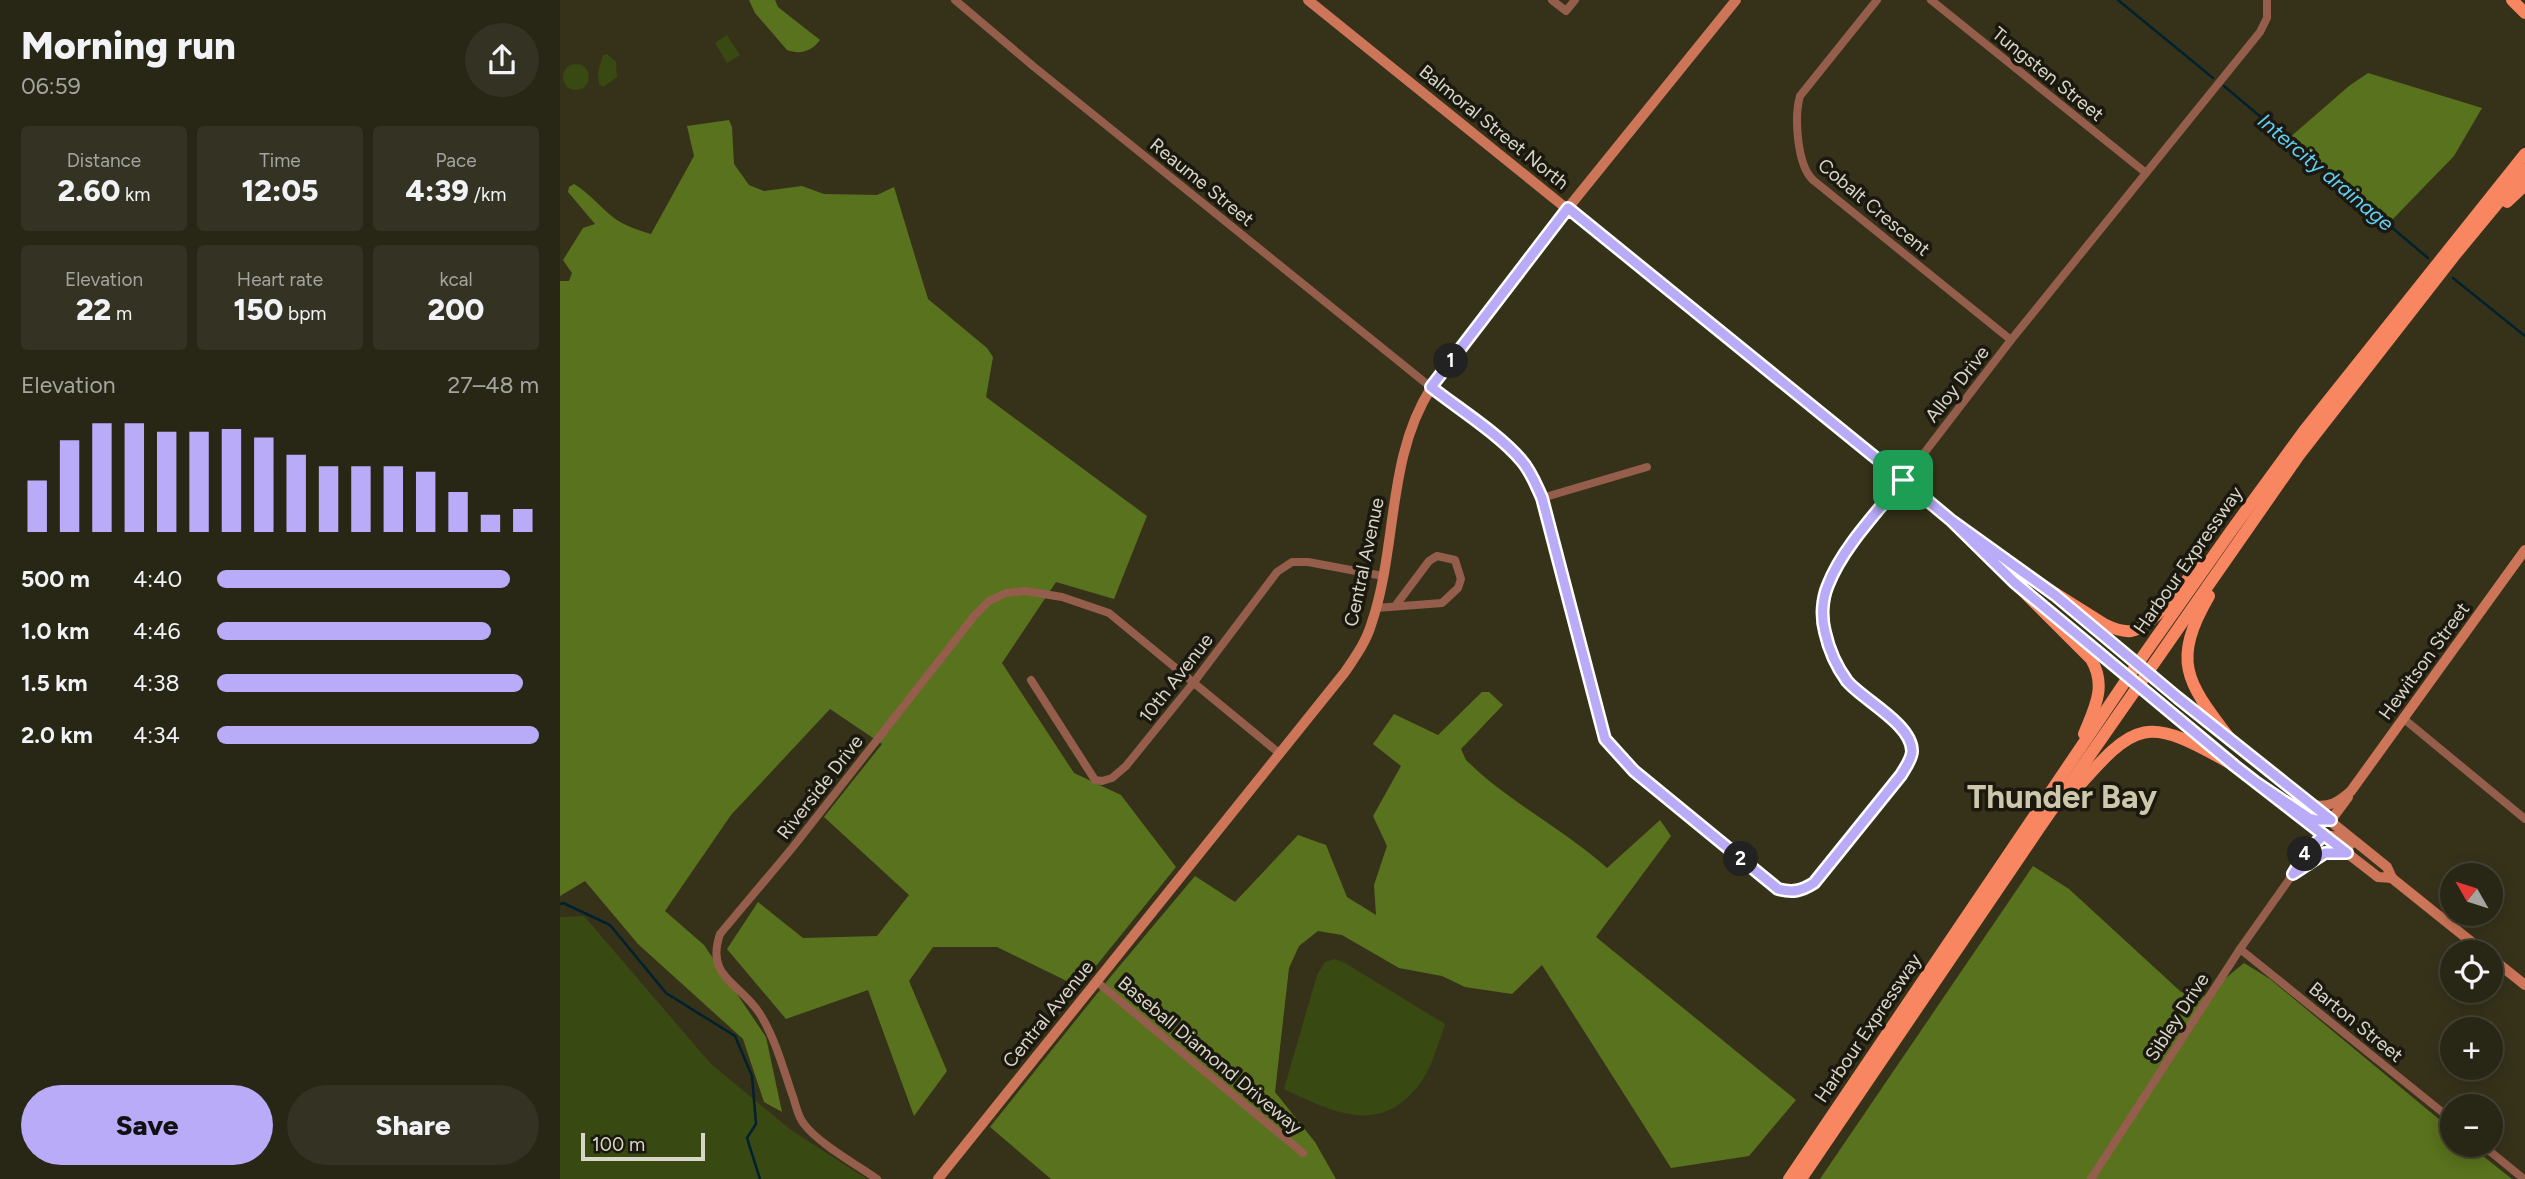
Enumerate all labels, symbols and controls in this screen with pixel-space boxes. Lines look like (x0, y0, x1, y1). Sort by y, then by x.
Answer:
street label: Tungsten Street (1988, 22, 2108, 126)
text: Morning run (21, 23, 236, 69)
button: share (465, 23, 539, 97)
street label: Balmoral Street North (1415, 60, 1573, 194)
text: 06:59 (21, 72, 81, 100)
water label: Intercity drainage (2253, 108, 2399, 236)
street label: Reaume Street (1145, 133, 1259, 231)
text: Distance (67, 149, 141, 172)
text: Time (259, 149, 301, 172)
text: Pace (435, 149, 477, 172)
street label: Cobalt Crescent (1813, 153, 1935, 261)
text: 2.60 (58, 172, 120, 209)
text: 12:05 (241, 172, 319, 209)
text: 4:39 (406, 172, 469, 209)
text: km (120, 183, 150, 206)
text: /km (469, 183, 506, 206)
text: Elevation (65, 268, 143, 291)
text: Heart rate (237, 268, 323, 291)
text: kcal (439, 268, 473, 291)
text: 22 (76, 291, 111, 328)
text: 150 (233, 291, 283, 328)
text: 200 (428, 291, 484, 328)
text: m (111, 302, 132, 325)
text: bpm (283, 302, 327, 325)
street label: Alloy Drive (1920, 341, 1994, 427)
pin: 1 (1434, 344, 1468, 378)
text: 1 (1446, 349, 1455, 372)
text: Elevation (21, 371, 116, 399)
text: 27–48 m (447, 371, 539, 399)
pin (1873, 450, 1933, 510)
icon: arrive (1884, 461, 1922, 499)
street label: Harbour Expressway (2129, 482, 2247, 638)
street label: Central Avenue (1339, 495, 1389, 629)
text: 500 m (21, 565, 90, 593)
text: 4:40 (133, 565, 182, 593)
street label: Hewitson Street (2374, 598, 2474, 724)
text: 1.0 km (21, 617, 89, 645)
text: 4:46 (133, 617, 180, 645)
street label: 10th Avenue (1134, 629, 1218, 727)
text: 1.5 km (21, 669, 88, 697)
text: 4:38 (133, 669, 180, 697)
text: 2.0 km (21, 721, 93, 749)
text: 4:34 (133, 721, 180, 749)
street label: Riverside Drive (772, 730, 868, 844)
district label: Thunder Bay (1967, 777, 2157, 816)
pin: 4 (2288, 836, 2322, 872)
pin: 2 (1724, 842, 1758, 876)
text: 4 (2298, 842, 2311, 865)
text: 2 (1735, 847, 1746, 870)
north arrow (2440, 863, 2502, 926)
map controls (2440, 863, 2503, 1157)
button: locate (2440, 940, 2503, 1003)
street label: Harbour Expressway (1810, 949, 1926, 1107)
street label: Central Avenue (998, 956, 1098, 1072)
street label: Sibley Drive (2140, 969, 2214, 1065)
street label: Baseball Diamond Driveway (1113, 971, 1307, 1139)
street label: Barton Street (2304, 977, 2408, 1067)
button: + (2440, 1017, 2503, 1080)
button: Save (21, 1085, 273, 1165)
button: Share (287, 1085, 539, 1165)
button: − (2440, 1094, 2503, 1157)
scale bar (581, 1130, 705, 1162)
text: 100 m (592, 1133, 645, 1156)

